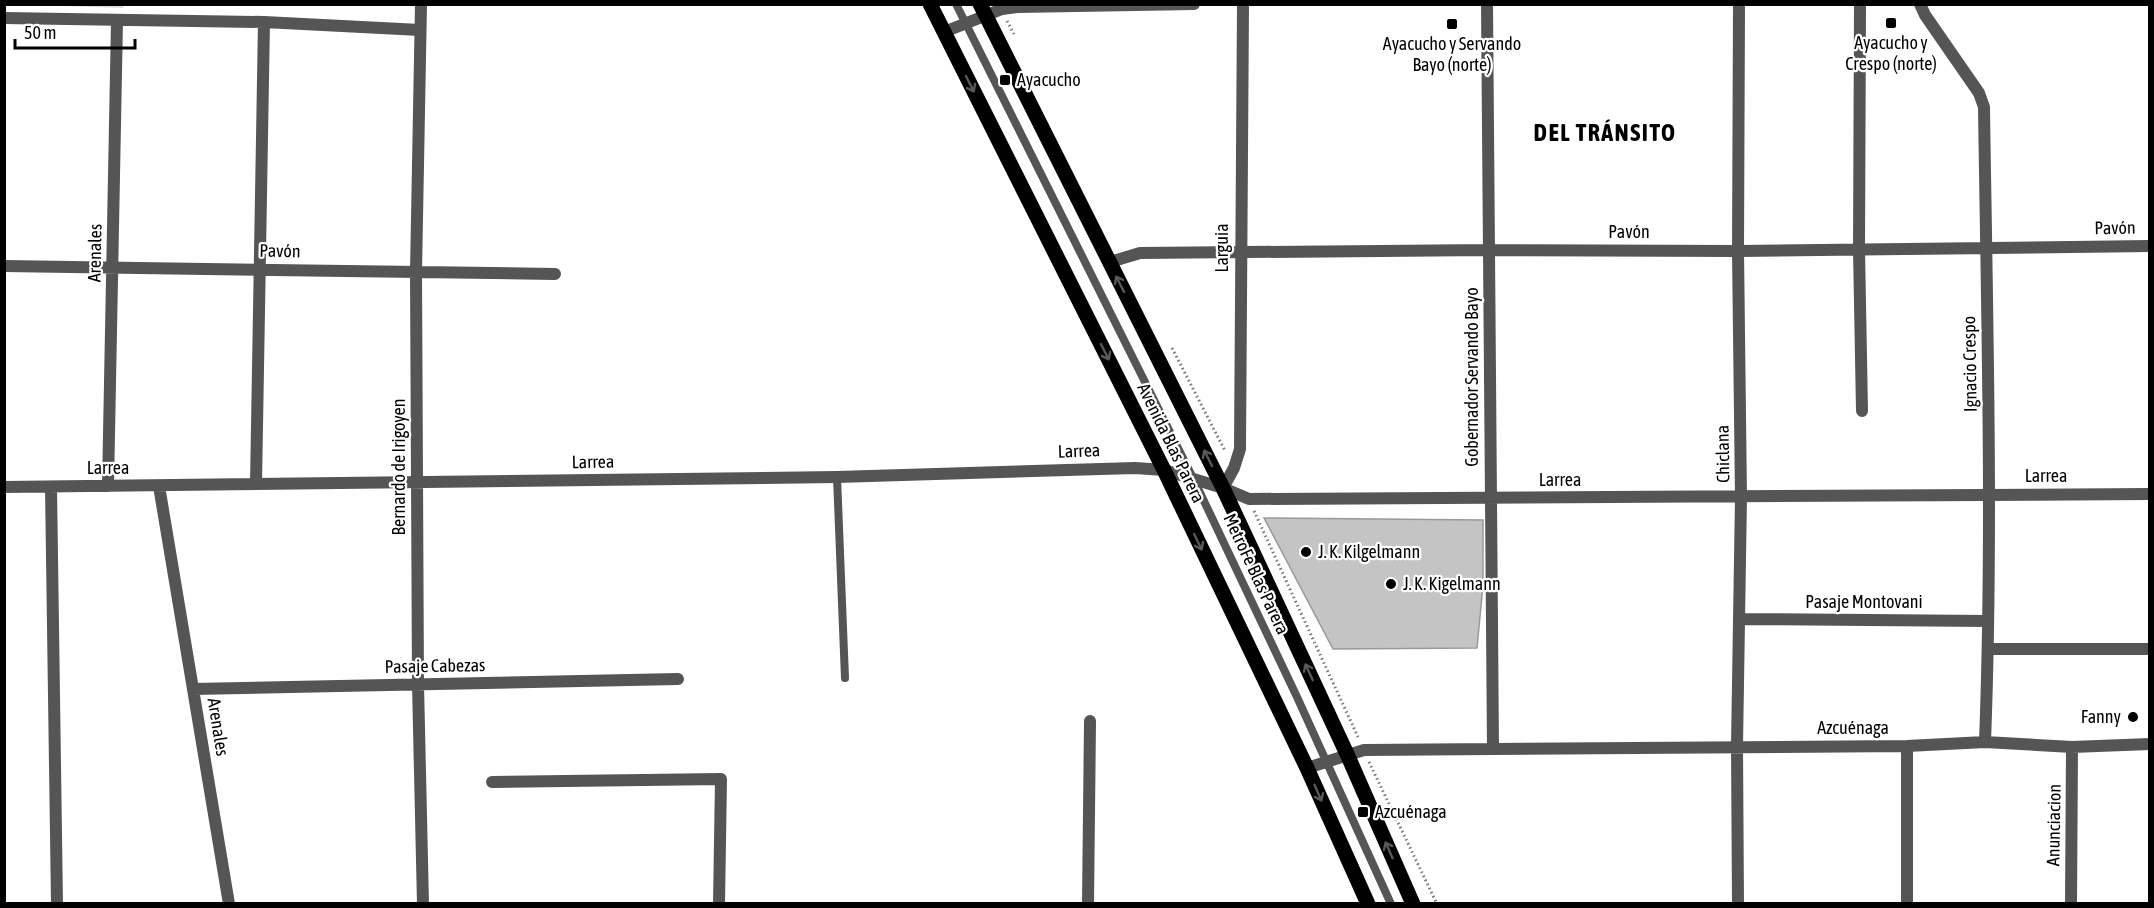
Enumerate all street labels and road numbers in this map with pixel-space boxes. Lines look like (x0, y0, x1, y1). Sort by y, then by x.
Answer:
street label: Pavón (2094, 217, 2136, 238)
street label: Pavón (1608, 221, 1650, 242)
street label: Larguia (1211, 223, 1232, 273)
street label: Arenales (83, 224, 106, 282)
street label: Pavón (259, 240, 301, 261)
street label: Gobernador Servando Bayo (1461, 287, 1482, 467)
street label: Ignacio Crespo (1958, 316, 1981, 412)
street label: Avenida Blas Parera (1133, 379, 1210, 506)
street label: Bernardo de Irigoyen (388, 399, 409, 535)
street label: Chiclana (1711, 425, 1734, 483)
street label: Larrea (1057, 439, 1101, 462)
street label: Larrea (572, 451, 614, 472)
street label: Larrea (87, 457, 129, 478)
street label: Larrea (2025, 465, 2067, 486)
street label: Larrea (1539, 469, 1581, 490)
street label: MetroFe Blas Parera (1219, 510, 1294, 638)
street label: Pasaje Montovani (1805, 591, 1923, 612)
street label: Pasaje Cabezas (384, 654, 486, 677)
street label: Arenales (204, 696, 233, 757)
street label: Azcuénaga (1817, 717, 1889, 738)
street label: Anunciacion (2042, 784, 2065, 866)

